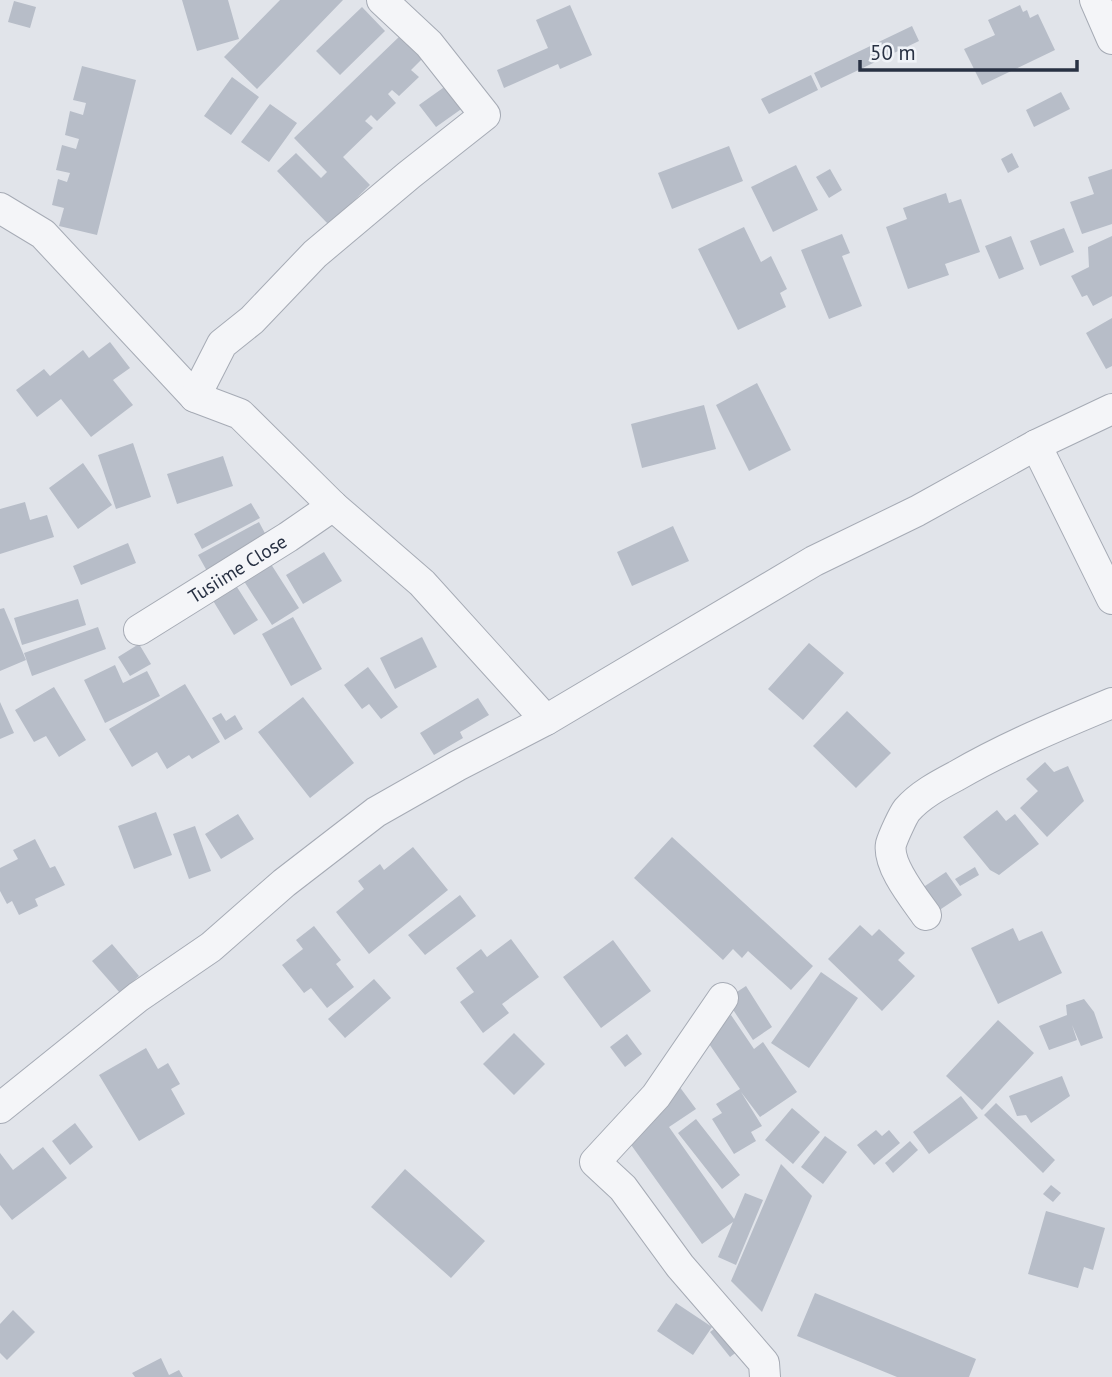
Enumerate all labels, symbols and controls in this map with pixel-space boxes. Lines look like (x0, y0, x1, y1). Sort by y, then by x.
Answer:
scale bar (860, 28, 1077, 72)
text: 50 m (870, 39, 916, 66)
street label: Tusiime Close (184, 529, 291, 608)

